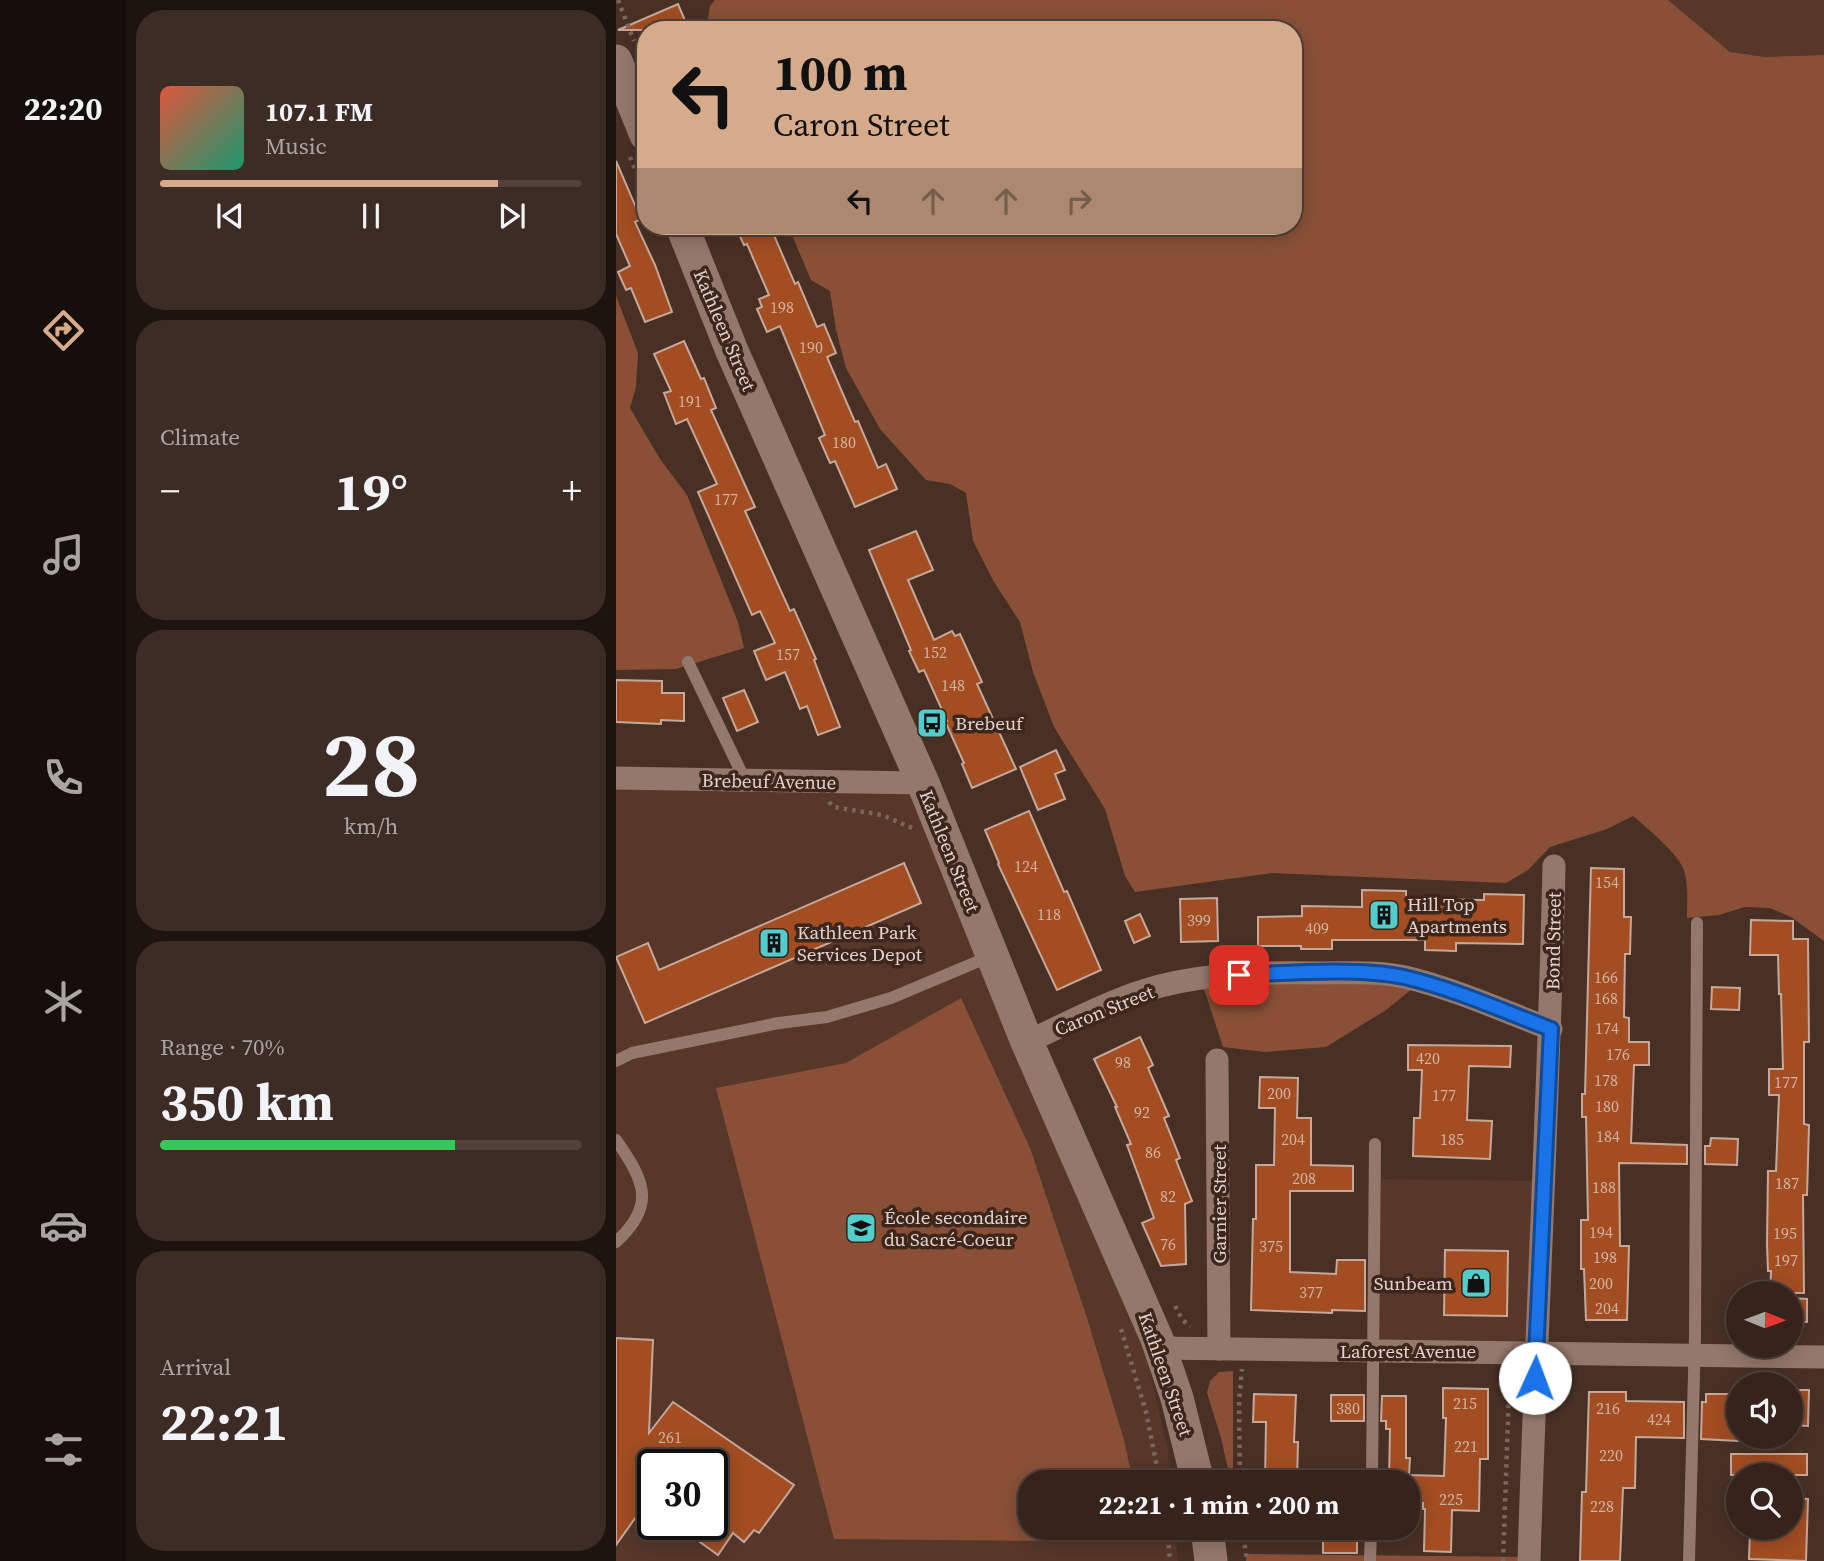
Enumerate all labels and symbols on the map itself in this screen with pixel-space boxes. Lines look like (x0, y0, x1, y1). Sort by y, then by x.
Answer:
street label: Kathleen Street (688, 265, 763, 396)
house number: 198 (770, 296, 794, 318)
house number: 190 (799, 336, 823, 358)
house number: 191 (678, 390, 702, 412)
house number: 180 (832, 431, 856, 453)
house number: 177 (714, 488, 738, 510)
house number: 152 (923, 641, 947, 663)
house number: 157 (776, 643, 800, 665)
house number: 148 (941, 674, 965, 696)
bus stop icon: Brebeuf (915, 706, 949, 740)
place label: Brebeuf (955, 710, 1025, 736)
street label: Brebeuf Avenue (702, 767, 836, 795)
street label: Kathleen Street (914, 786, 987, 917)
house number: 124 (1014, 855, 1038, 877)
house number: 154 (1595, 871, 1619, 893)
place label: Hill Top Apartments (1407, 891, 1507, 939)
street label: Bond Street (1539, 891, 1567, 990)
building icon: Hill Top Apartments (1367, 898, 1401, 932)
house number: 118 (1037, 903, 1061, 925)
house number: 399 (1187, 909, 1211, 931)
house number: 409 (1305, 917, 1329, 939)
place label: Kathleen Park Services Depot (797, 919, 923, 967)
building icon: Kathleen Park Services Depot (757, 926, 791, 960)
pin (1209, 945, 1269, 1005)
house number: 166 (1594, 966, 1618, 988)
street label: Caron Street (1050, 978, 1158, 1042)
house number: 168 (1594, 987, 1618, 1009)
house number: 174 (1595, 1017, 1619, 1039)
house number: 176 (1606, 1043, 1630, 1065)
house number: 420 (1416, 1047, 1440, 1069)
house number: 98 (1115, 1051, 1131, 1073)
house number: 178 (1594, 1069, 1618, 1091)
house number: 177 (1774, 1071, 1798, 1093)
house number: 200 (1267, 1082, 1291, 1104)
house number: 177 (1432, 1084, 1456, 1106)
house number: 180 (1595, 1095, 1619, 1117)
house number: 92 (1134, 1101, 1150, 1123)
house number: 184 (1596, 1125, 1620, 1147)
house number: 204 (1281, 1128, 1305, 1150)
house number: 185 (1440, 1128, 1464, 1150)
house number: 86 (1145, 1141, 1161, 1163)
street label: Garnier Street (1206, 1144, 1232, 1264)
house number: 208 (1292, 1167, 1316, 1189)
house number: 187 (1775, 1172, 1799, 1194)
house number: 188 (1592, 1176, 1616, 1198)
house number: 82 (1160, 1185, 1176, 1207)
place label: École secondaire du Sacré-Coeur (884, 1204, 1027, 1252)
school or university icon: École secondaire du Sacré-Coeur (844, 1211, 878, 1245)
house number: 194 (1589, 1221, 1613, 1243)
house number: 195 (1773, 1222, 1797, 1244)
house number: 76 (1160, 1233, 1176, 1255)
house number: 375 (1259, 1235, 1283, 1257)
house number: 198 (1593, 1246, 1617, 1268)
house number: 197 (1774, 1249, 1798, 1271)
shop icon: Sunbeam (1459, 1266, 1493, 1300)
place label: Sunbeam (1374, 1270, 1453, 1296)
house number: 200 (1589, 1272, 1613, 1294)
house number: 377 (1299, 1281, 1323, 1303)
north arrow (1726, 1281, 1802, 1358)
house number: 204 (1595, 1297, 1619, 1319)
street label: Kathleen Street (1133, 1308, 1200, 1440)
street label: Laforest Avenue (1340, 1338, 1476, 1364)
position arrow (1498, 1341, 1572, 1415)
house number: 215 (1453, 1392, 1477, 1414)
house number: 380 (1336, 1397, 1360, 1419)
house number: 216 (1596, 1397, 1620, 1419)
house number: 424 (1647, 1408, 1671, 1430)
house number: 261 (658, 1426, 682, 1448)
house number: 221 (1454, 1435, 1478, 1457)
house number: 220 (1599, 1444, 1623, 1466)
speed limit sign: 30 (637, 1449, 728, 1540)
house number: 225 (1439, 1488, 1463, 1510)
house number: 228 (1590, 1495, 1614, 1517)

